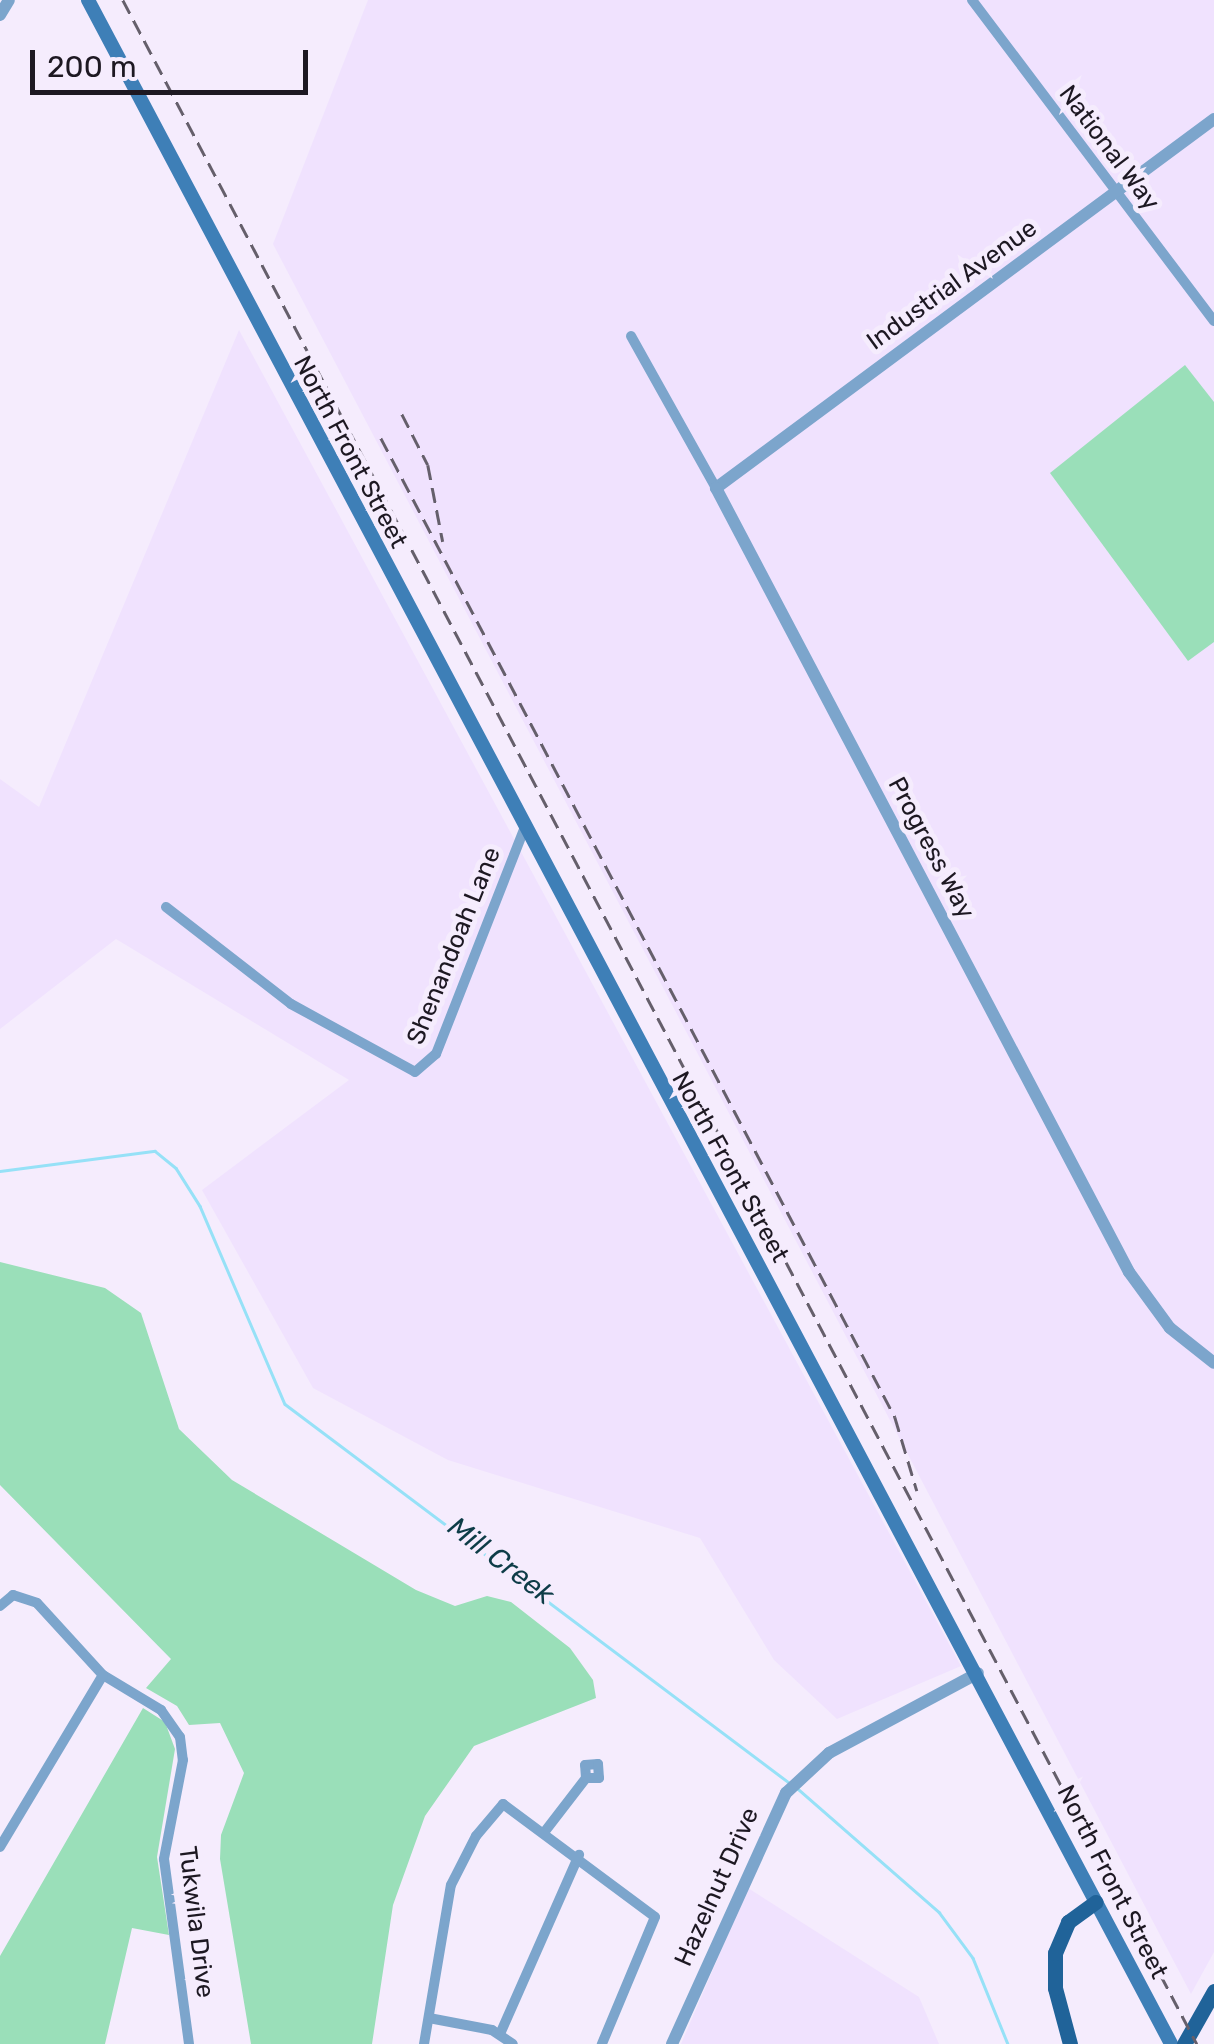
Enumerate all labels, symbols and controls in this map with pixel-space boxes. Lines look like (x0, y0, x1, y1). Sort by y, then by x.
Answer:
scale bar (35, 30, 312, 92)
text: 200 m (47, 49, 137, 85)
street label: National Way (1052, 79, 1166, 217)
street label: Industrial Avenue (861, 213, 1043, 357)
street label: North Front Street (287, 351, 413, 553)
street label: Progress Way (881, 772, 981, 924)
street label: Shenandoah Lane (401, 843, 507, 1049)
street label: North Front Street (665, 1066, 795, 1268)
water label: Mill Creek (441, 1510, 561, 1612)
street label: North Front Street (1050, 1780, 1174, 1984)
street label: Hazelnut Drive (669, 1803, 765, 1971)
street label: Tukwila Drive (172, 1844, 220, 2000)

